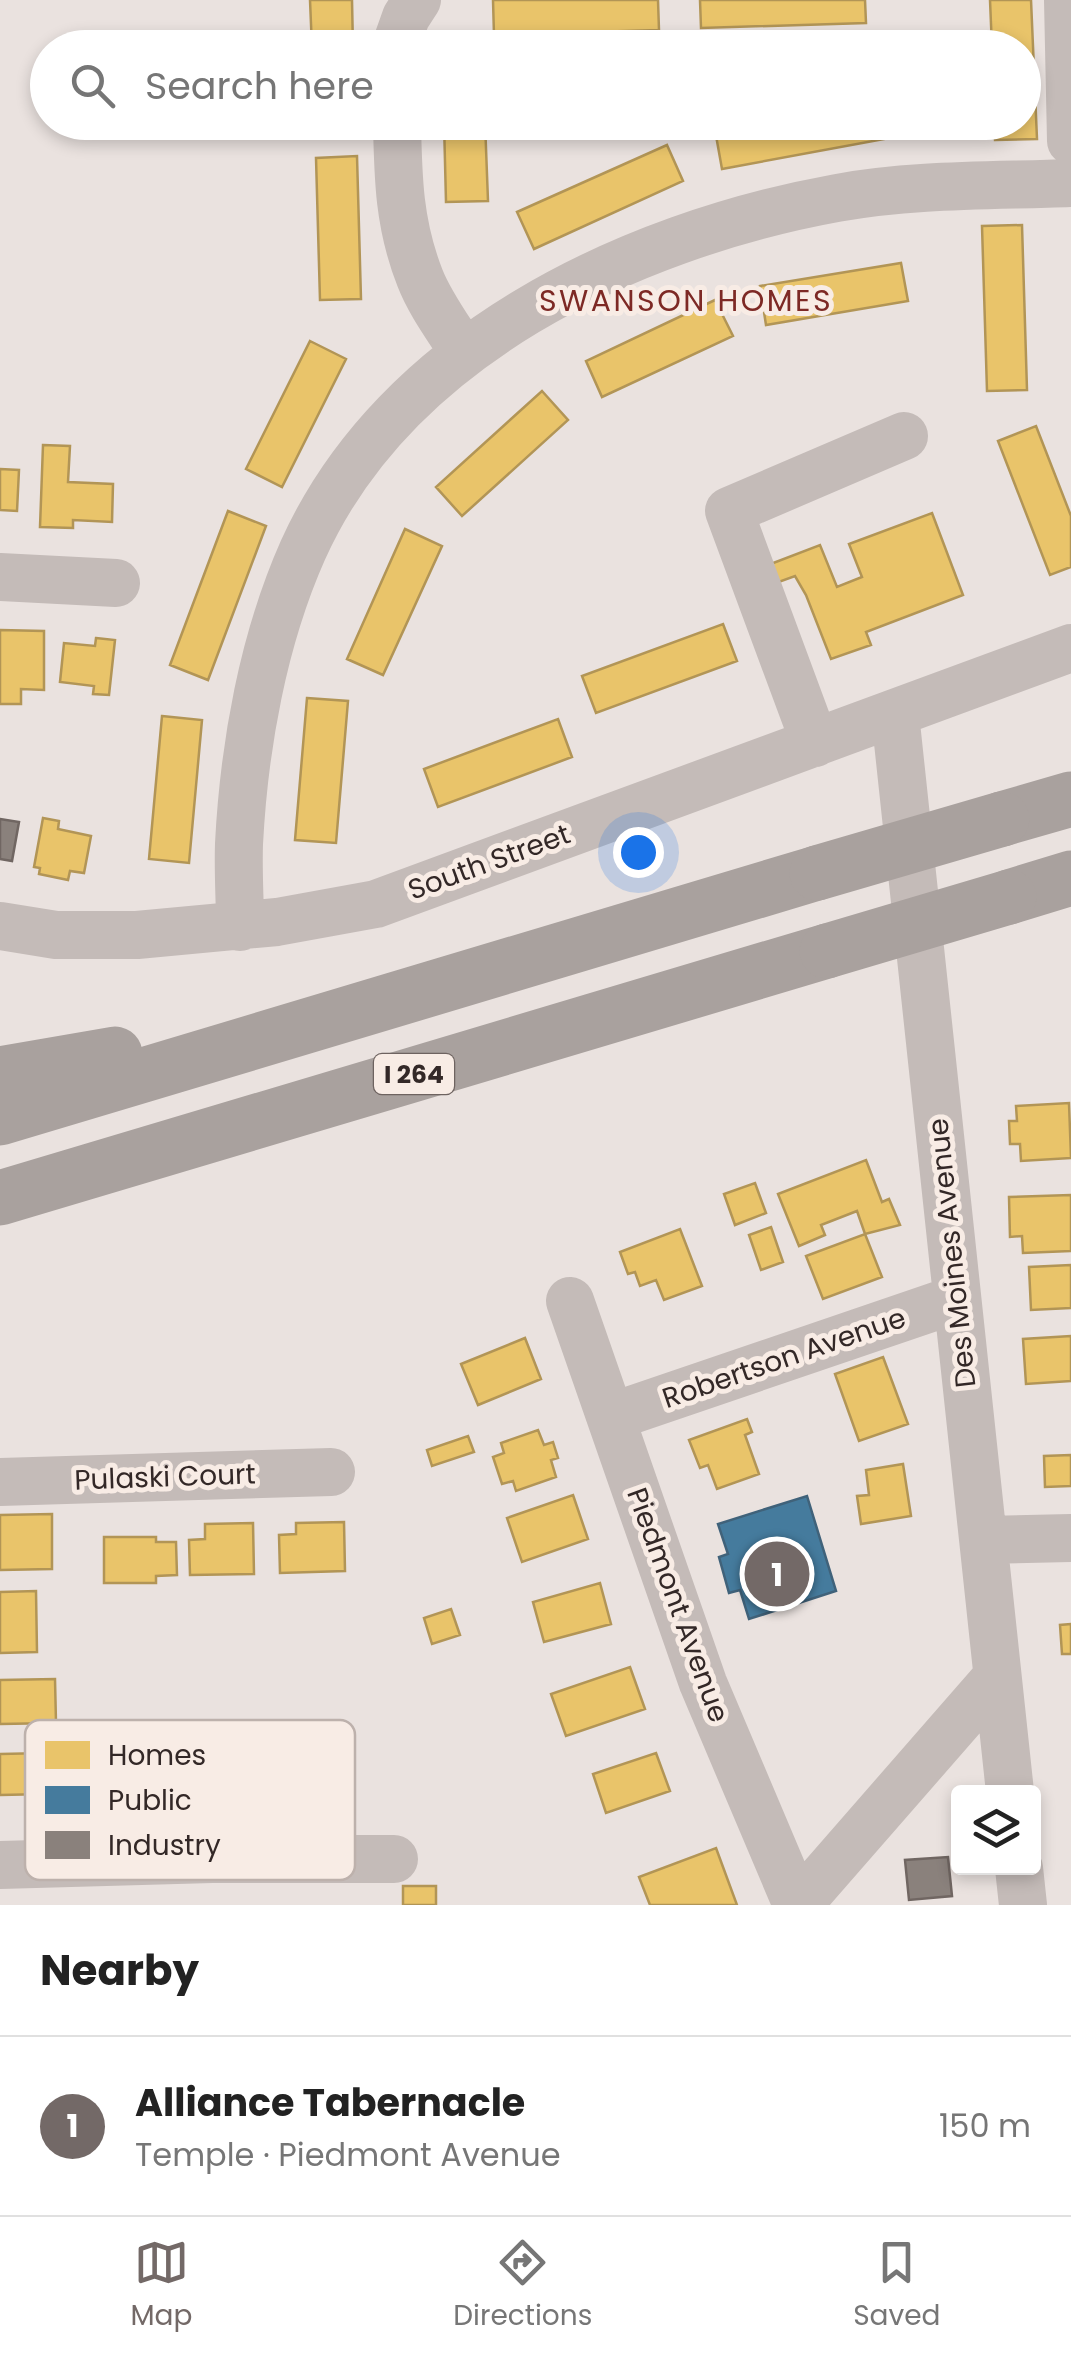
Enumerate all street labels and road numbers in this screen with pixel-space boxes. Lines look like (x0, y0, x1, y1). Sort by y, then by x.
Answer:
street label: South Street (403, 815, 575, 909)
road number: I 264 (374, 1054, 454, 1094)
street label: Des Moines Avenue (918, 1116, 986, 1390)
street label: Robertson Avenue (657, 1298, 911, 1418)
street label: Pulaski Court (74, 1454, 256, 1500)
street label: Piedmont Avenue (617, 1482, 739, 1728)

